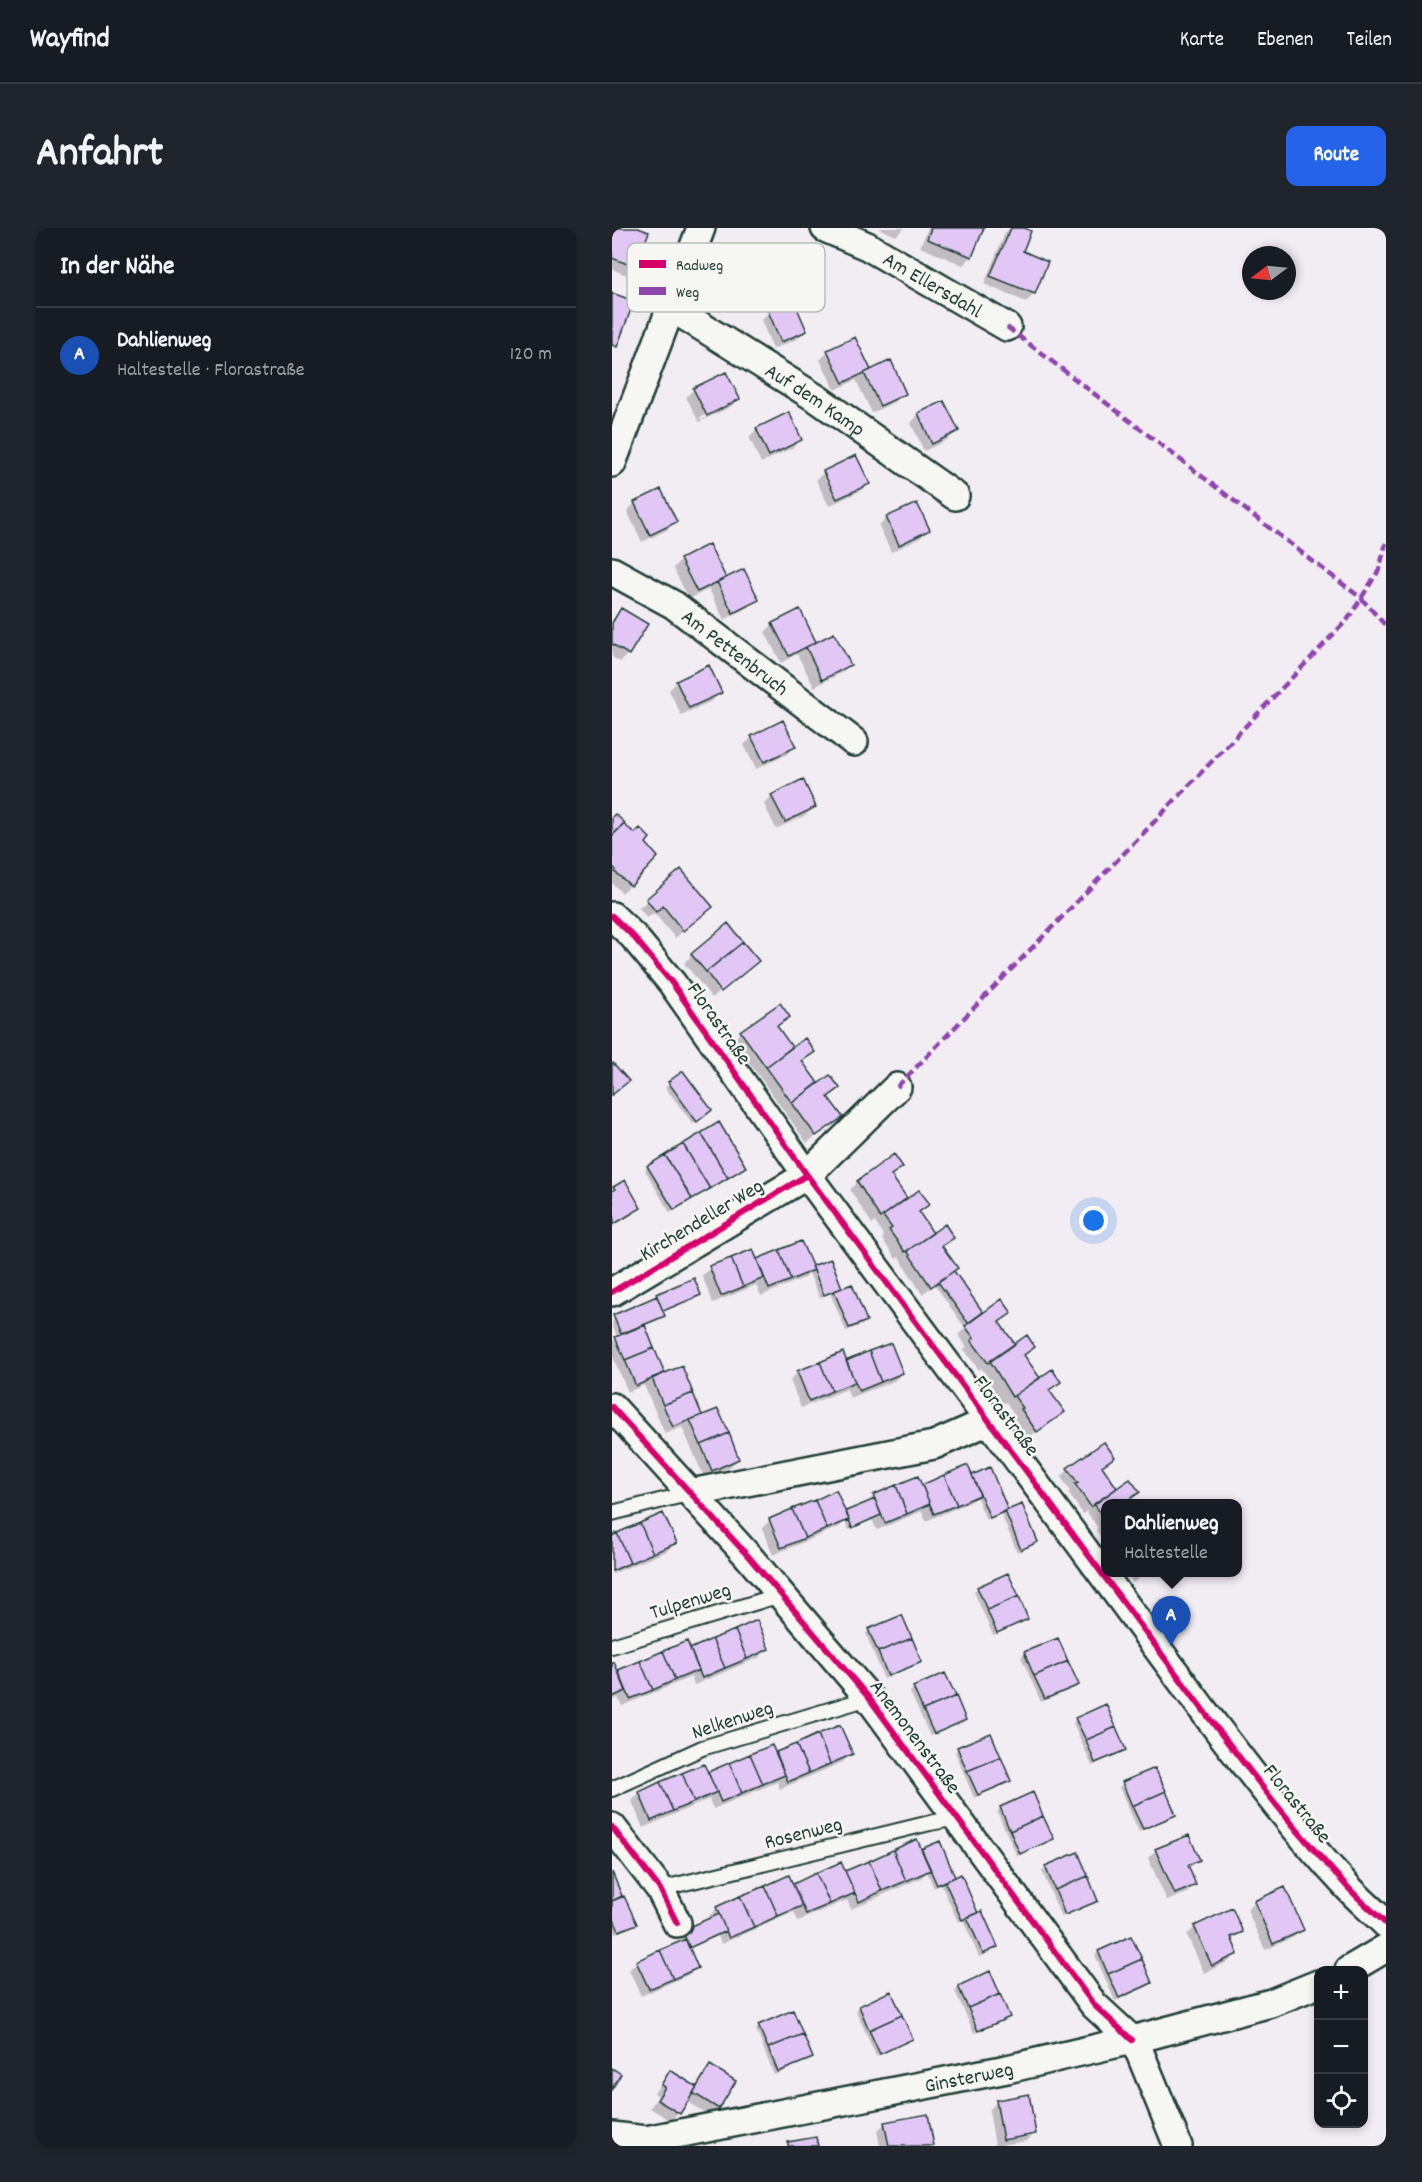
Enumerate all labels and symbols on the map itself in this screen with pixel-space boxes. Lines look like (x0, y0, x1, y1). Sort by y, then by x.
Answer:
legend (627, 243, 825, 312)
street label: Am Ellersdahl (876, 246, 987, 327)
north arrow (1242, 246, 1296, 300)
text: Radweg (676, 255, 723, 278)
text: Weg (676, 282, 699, 305)
street label: Auf dem Kamp (758, 358, 870, 446)
street label: Am Pettenbruch (674, 603, 794, 705)
street label: Florastraße (678, 977, 757, 1072)
street label: Kirchendeller Weg (635, 1173, 770, 1270)
your location (1079, 1206, 1108, 1235)
street label: Florastraße (964, 1370, 1045, 1464)
street label: Tulpenweg (647, 1576, 735, 1629)
pin: A (1152, 1596, 1190, 1646)
street label: Anemonenstraße (861, 1674, 967, 1801)
street label: Nelkenweg (688, 1695, 778, 1749)
street label: Florastraße (1254, 1759, 1337, 1851)
street label: Rosenweg (762, 1811, 846, 1859)
street label: Ginsterweg (922, 2056, 1017, 2103)

